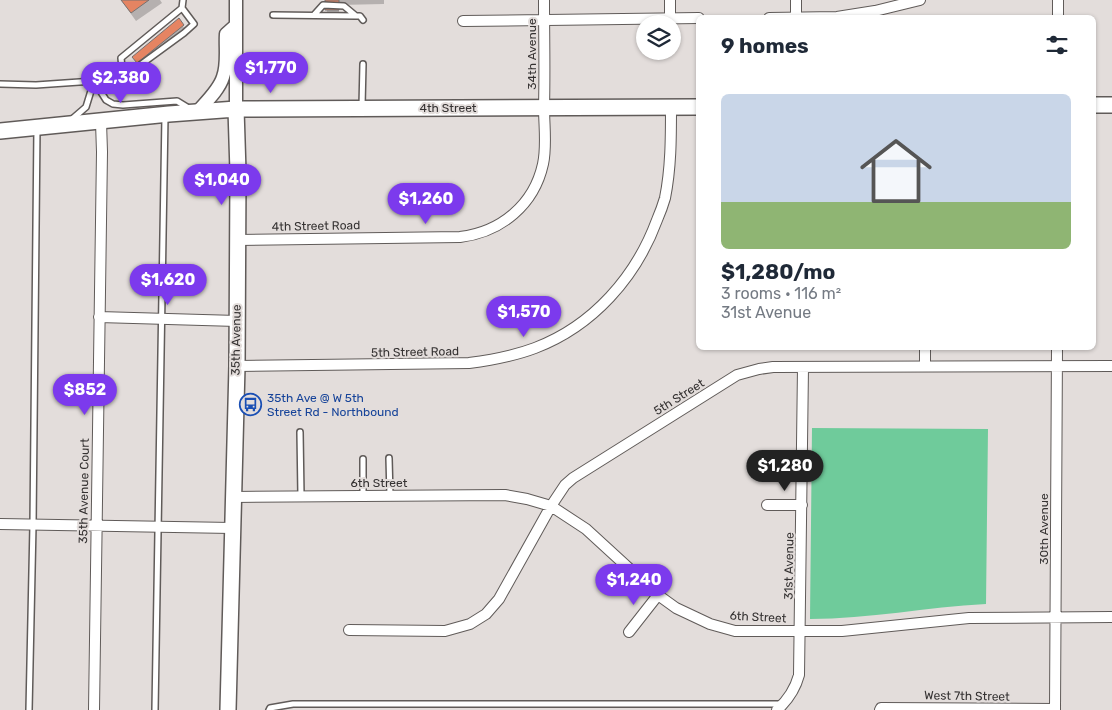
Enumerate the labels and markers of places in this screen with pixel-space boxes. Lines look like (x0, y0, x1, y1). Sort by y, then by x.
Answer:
pin: $1,770 (230, 52, 312, 94)
pin: $2,380 (80, 62, 162, 104)
pin: $1,040 (181, 164, 263, 206)
pin: $1,260 (385, 182, 467, 225)
pin: $1,620 (127, 264, 209, 306)
pin: $1,570 (483, 296, 565, 338)
pin: $852 (55, 374, 115, 416)
place label: 35th Ave @ W 5th Street Rd - Northbound (267, 391, 399, 419)
bus stop icon: 35th Ave @ W 5th Street Rd - Northbound (239, 393, 263, 417)
pin: $1,280 (744, 450, 826, 492)
pin: $1,240 (593, 564, 675, 606)

